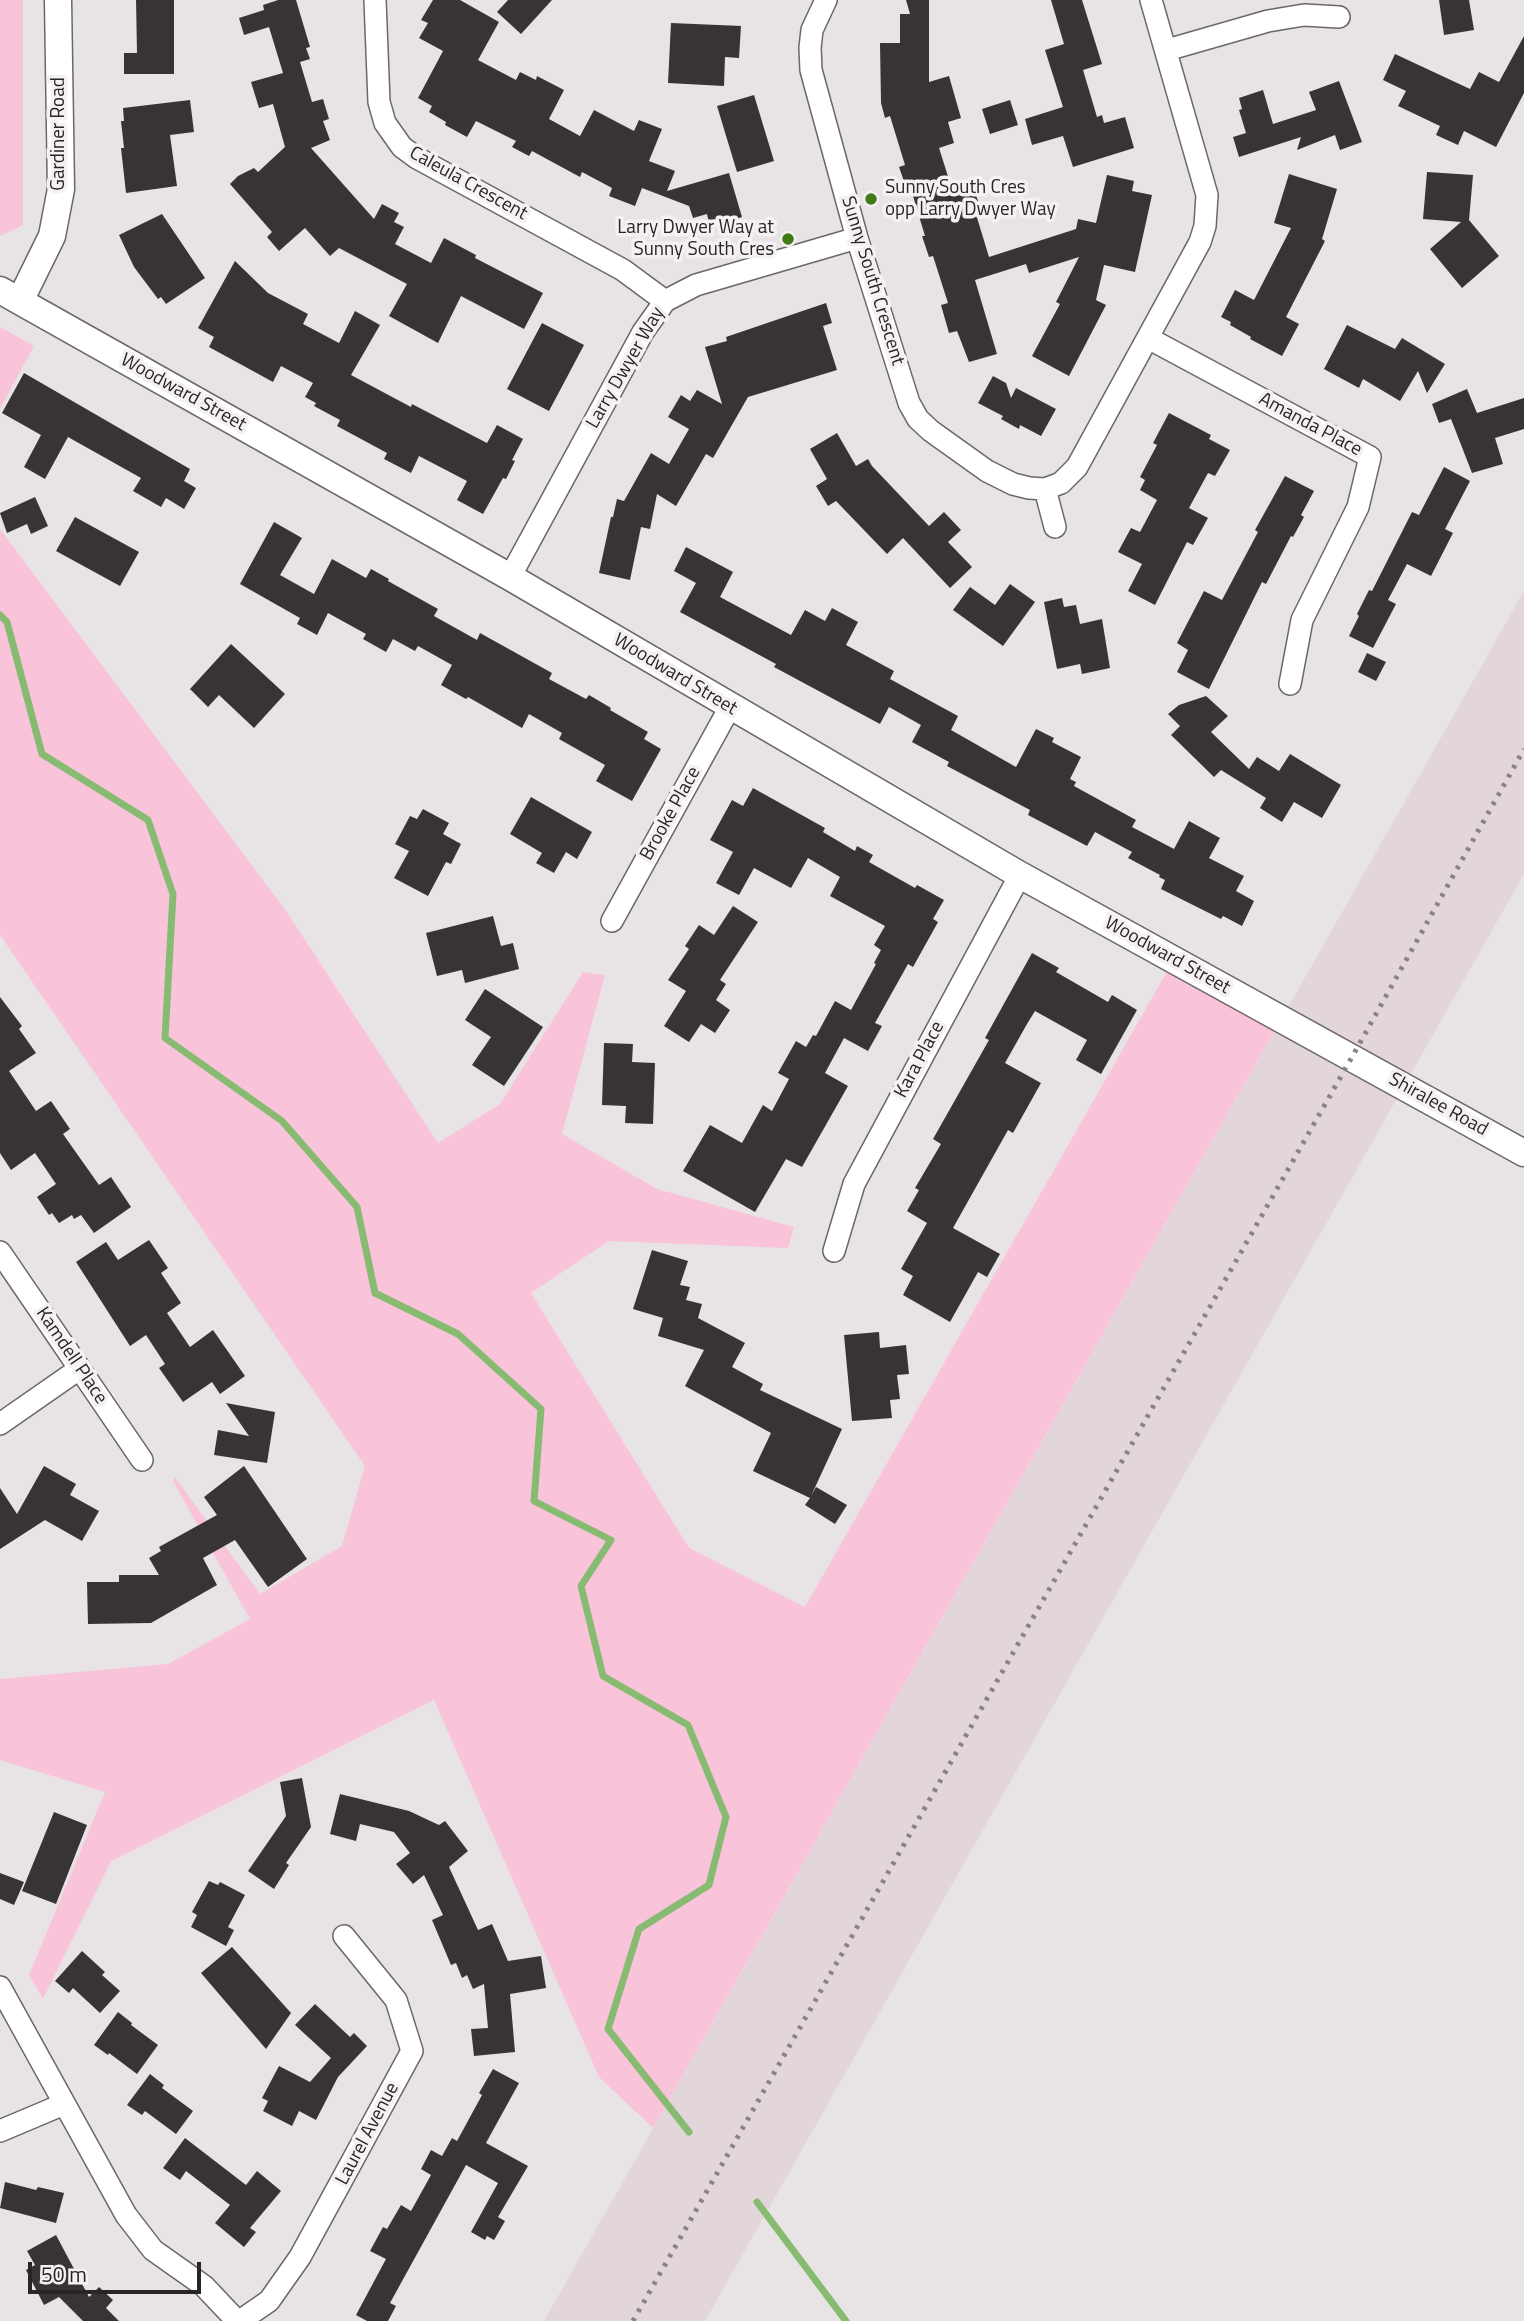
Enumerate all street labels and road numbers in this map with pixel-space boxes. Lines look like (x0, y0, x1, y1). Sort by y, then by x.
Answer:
street label: Gardiner Road (48, 77, 70, 191)
street label: Caleula Crescent (405, 142, 531, 226)
street label: Sunny South Crescent (835, 194, 909, 368)
street label: Larry Dwyer Way (582, 303, 670, 433)
street label: Woodward Street (116, 349, 250, 437)
street label: Amanda Place (1254, 388, 1366, 462)
street label: Woodward Street (609, 629, 741, 721)
street label: Brooke Place (636, 763, 706, 865)
street label: Woodward Street (1100, 912, 1234, 1000)
street label: Kara Place (890, 1018, 950, 1102)
street label: Shiralee Road (1385, 1068, 1491, 1142)
street label: Kamdell Place (30, 1303, 112, 1409)
street label: Laurel Avenue (331, 2079, 405, 2189)

